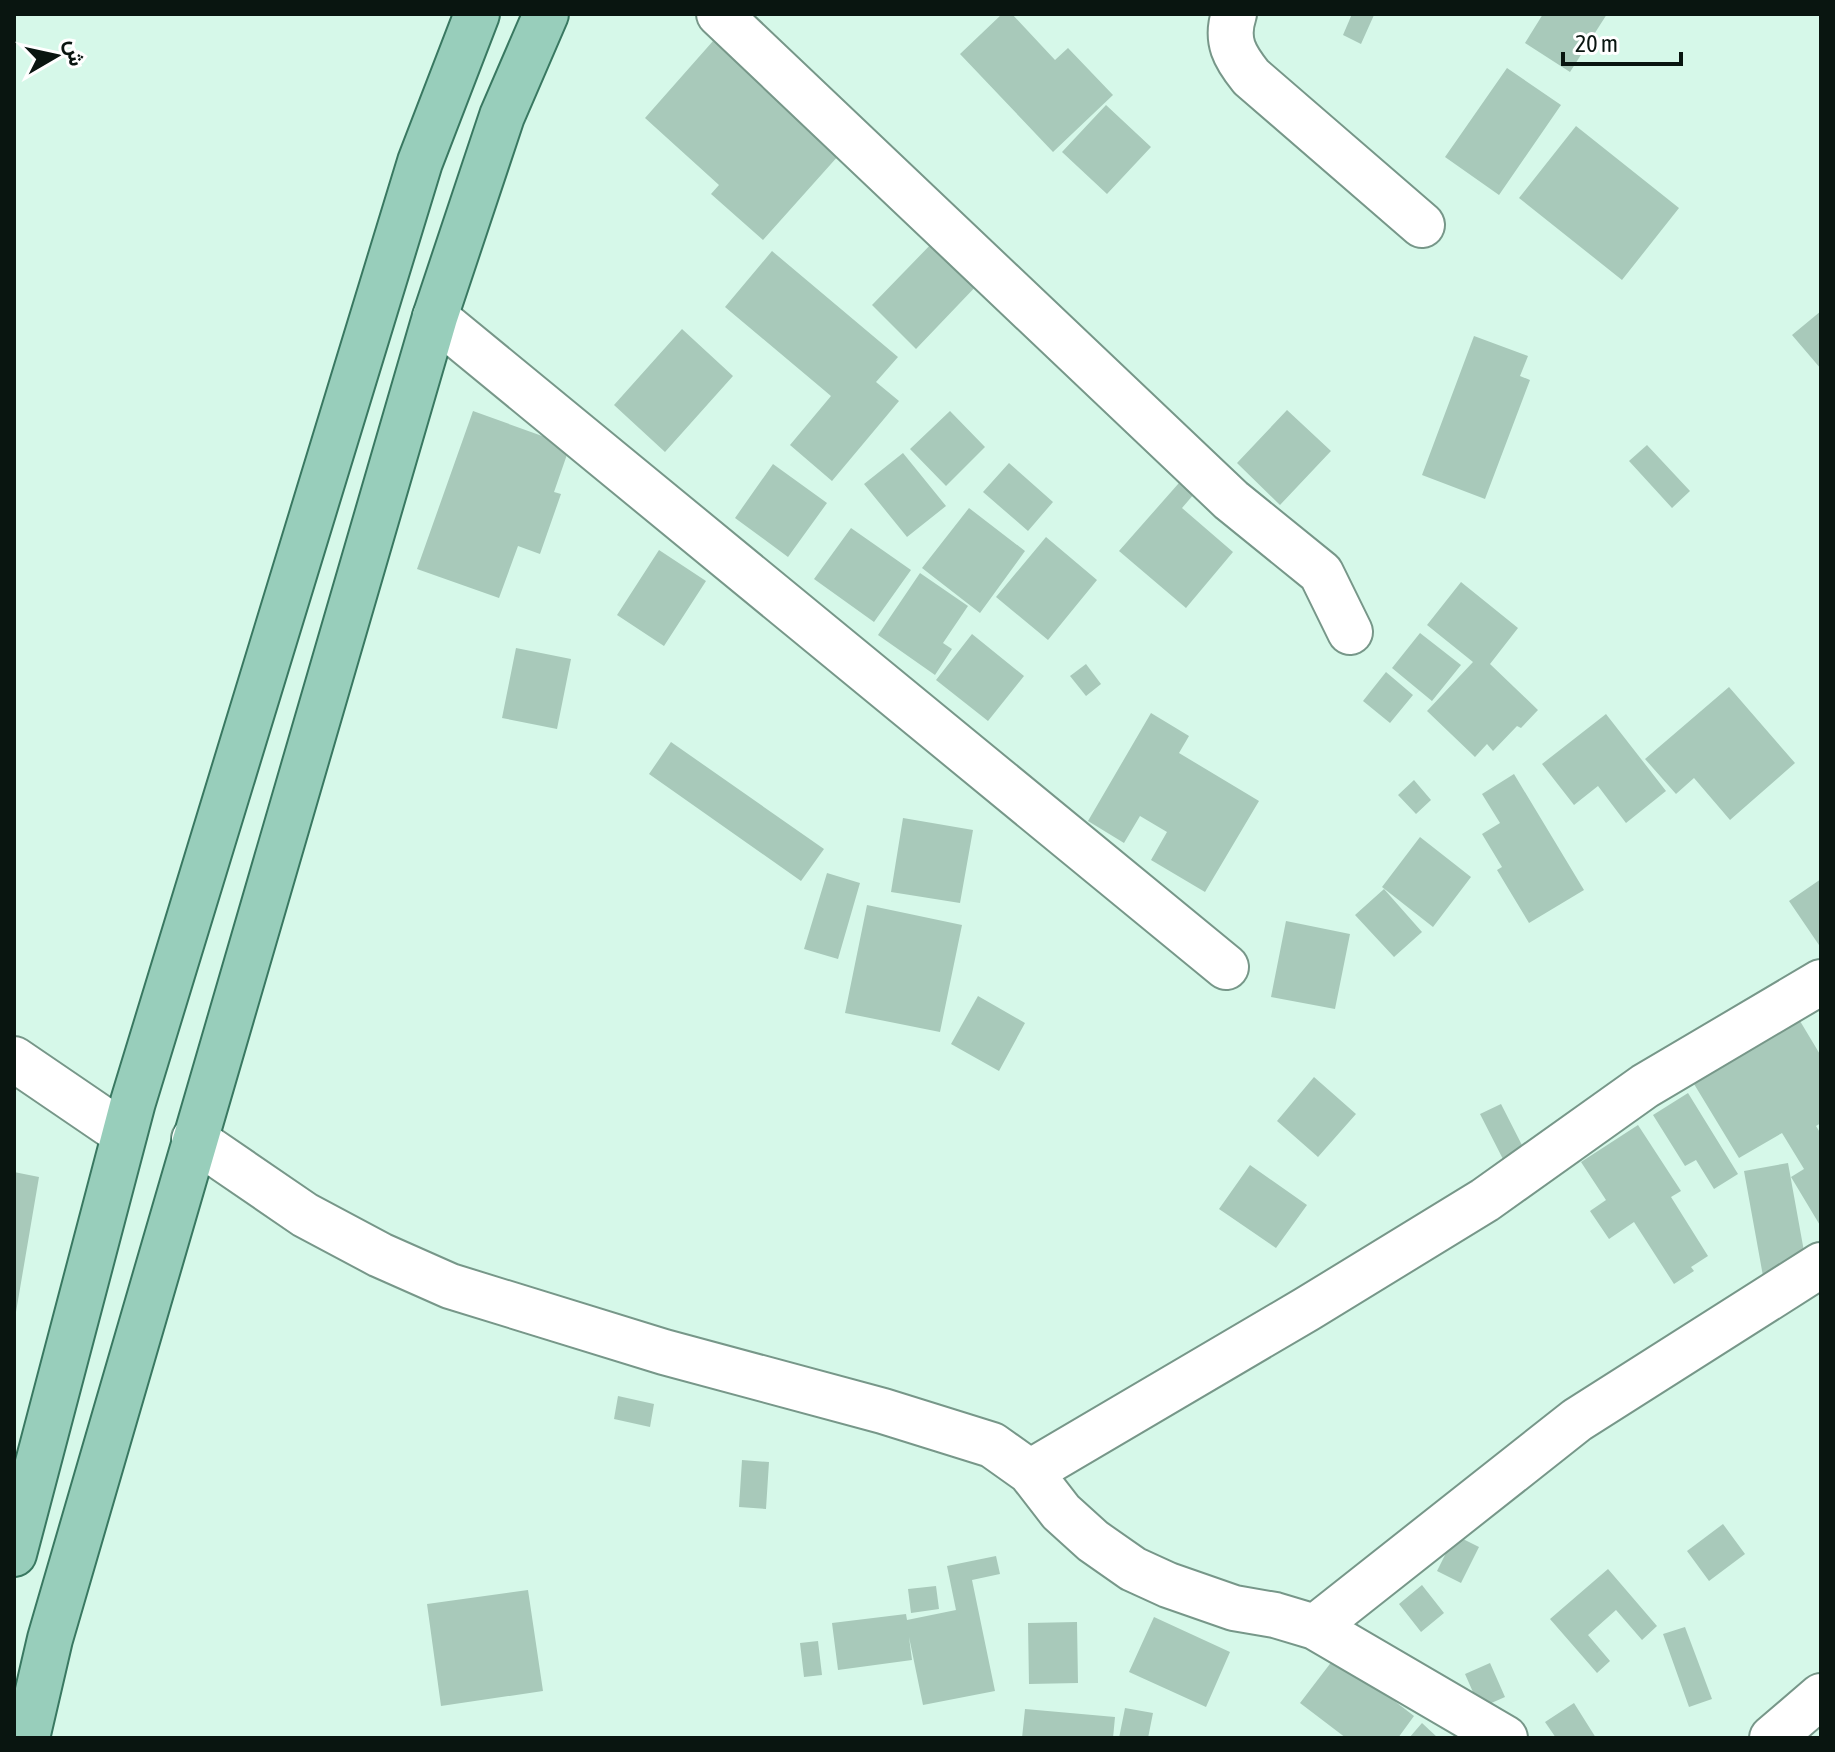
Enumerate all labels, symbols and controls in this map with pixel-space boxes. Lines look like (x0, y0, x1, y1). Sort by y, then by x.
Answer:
north arrow (16, 16, 96, 96)
scale bar (1563, 16, 1681, 66)
text: 20 m (1575, 30, 1618, 57)
text: ش (60, 38, 91, 68)

